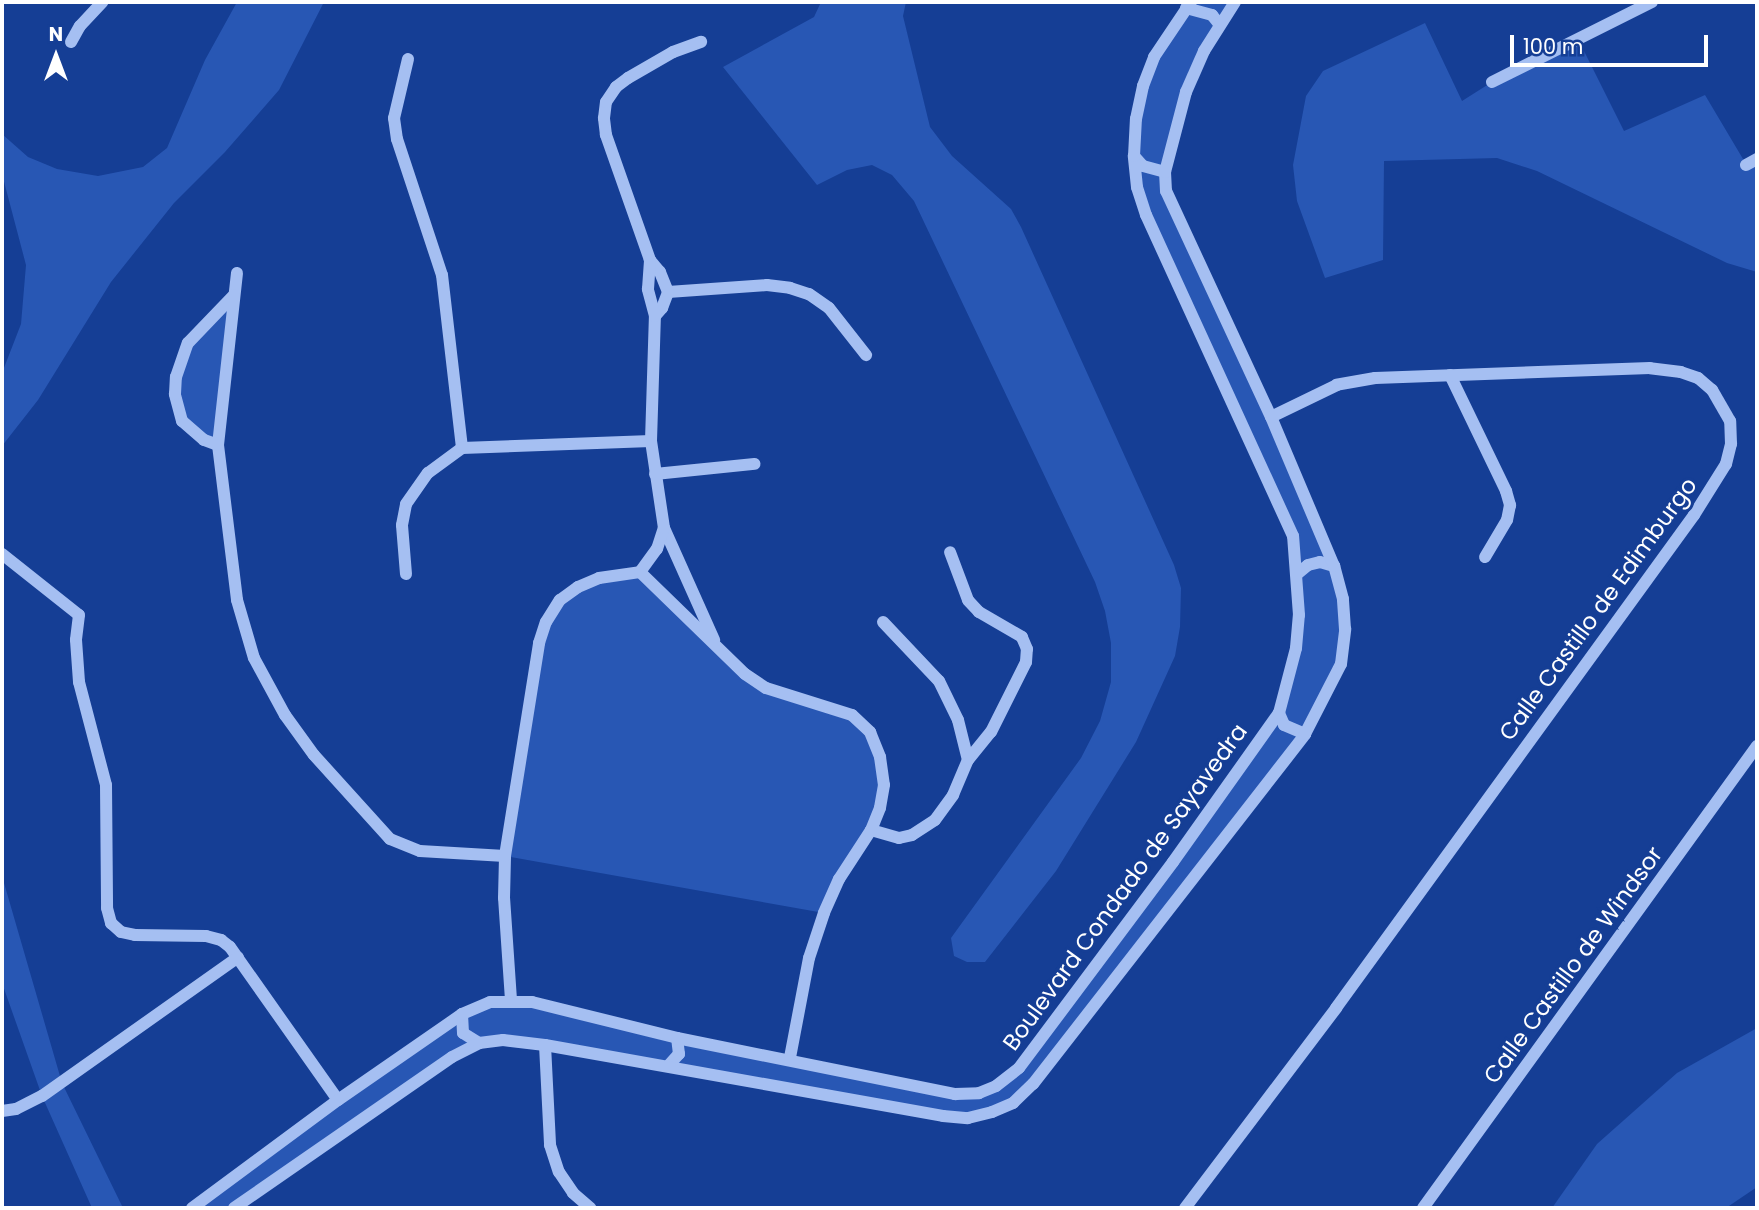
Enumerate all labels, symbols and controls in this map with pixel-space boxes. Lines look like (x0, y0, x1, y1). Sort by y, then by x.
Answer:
north arrow (21, 21, 91, 91)
text: N (49, 21, 63, 48)
scale bar (1514, 21, 1712, 65)
text: 100 m (1523, 32, 1583, 61)
street label: Calle Castillo de Edimburgo (1493, 472, 1703, 746)
street label: Boulevard Condado de Sayavedra (997, 718, 1253, 1056)
street label: Calle Castillo de Windsor (1478, 841, 1668, 1089)

